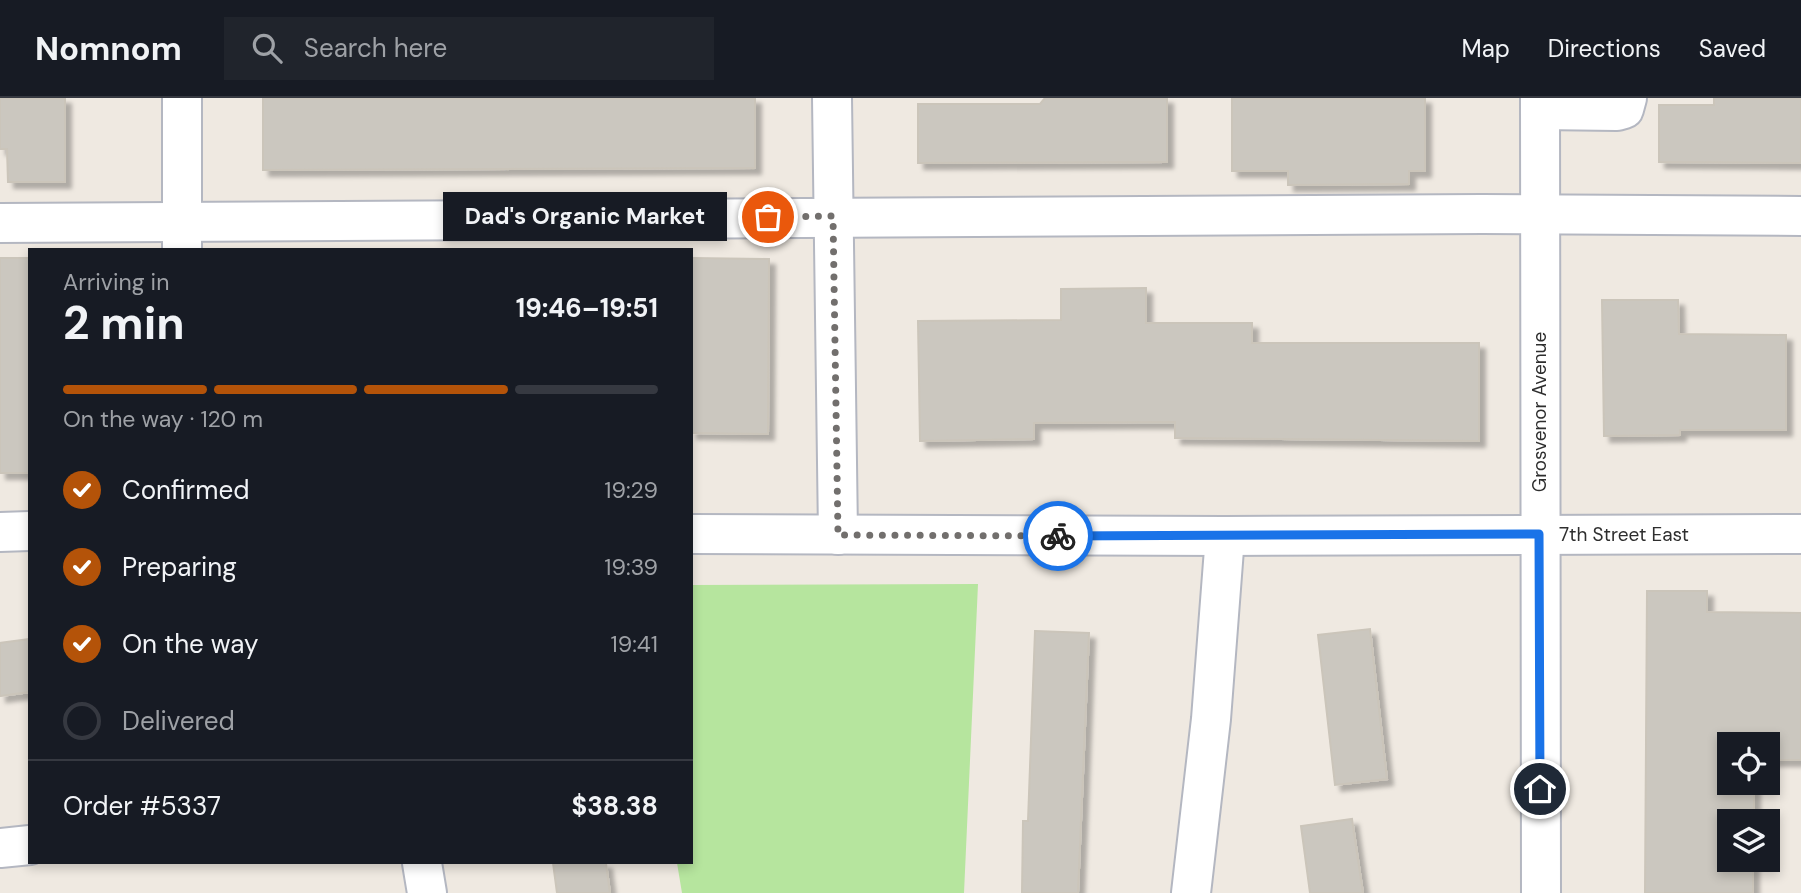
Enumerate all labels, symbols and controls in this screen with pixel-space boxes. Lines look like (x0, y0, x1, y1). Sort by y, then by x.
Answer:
search box (224, 17, 714, 80)
text: Nomnom (35, 27, 182, 70)
icon: search (248, 29, 286, 67)
text: Search here (304, 31, 447, 65)
text: Map (1462, 33, 1510, 64)
text: Directions (1548, 33, 1661, 64)
text: Saved (1699, 33, 1766, 64)
pin (738, 187, 798, 247)
callout: Dad's Organic Market (442, 192, 726, 242)
icon: bag (749, 198, 787, 236)
text: Dad's Organic Market (465, 201, 705, 231)
text: Arriving in (63, 267, 169, 297)
text: 19:46–19:51 (516, 291, 658, 325)
text: 2 min (63, 293, 185, 353)
street label: Grosvenor Avenue (1527, 332, 1552, 492)
text: On the way · 120 m (63, 404, 263, 434)
icon: check (63, 471, 101, 509)
text: Confirmed (122, 473, 249, 507)
text: 19:29 (604, 475, 658, 505)
courier (1023, 501, 1093, 571)
icon: bike (1039, 517, 1077, 555)
street label: 7th Street East (1559, 522, 1689, 547)
icon: check (63, 548, 101, 586)
text: Preparing (122, 550, 237, 584)
text: 19:39 (604, 552, 658, 582)
icon: check (63, 625, 101, 663)
text: On the way (122, 627, 258, 661)
text: 19:41 (611, 629, 658, 659)
text: Delivered (122, 704, 235, 738)
map controls (1717, 732, 1780, 872)
button: locate (1717, 732, 1780, 795)
pin (1510, 759, 1570, 819)
icon: home (1521, 770, 1559, 808)
text: Order #5337 (63, 789, 221, 823)
text: $38.38 (571, 789, 658, 823)
button: layers (1717, 809, 1780, 872)

